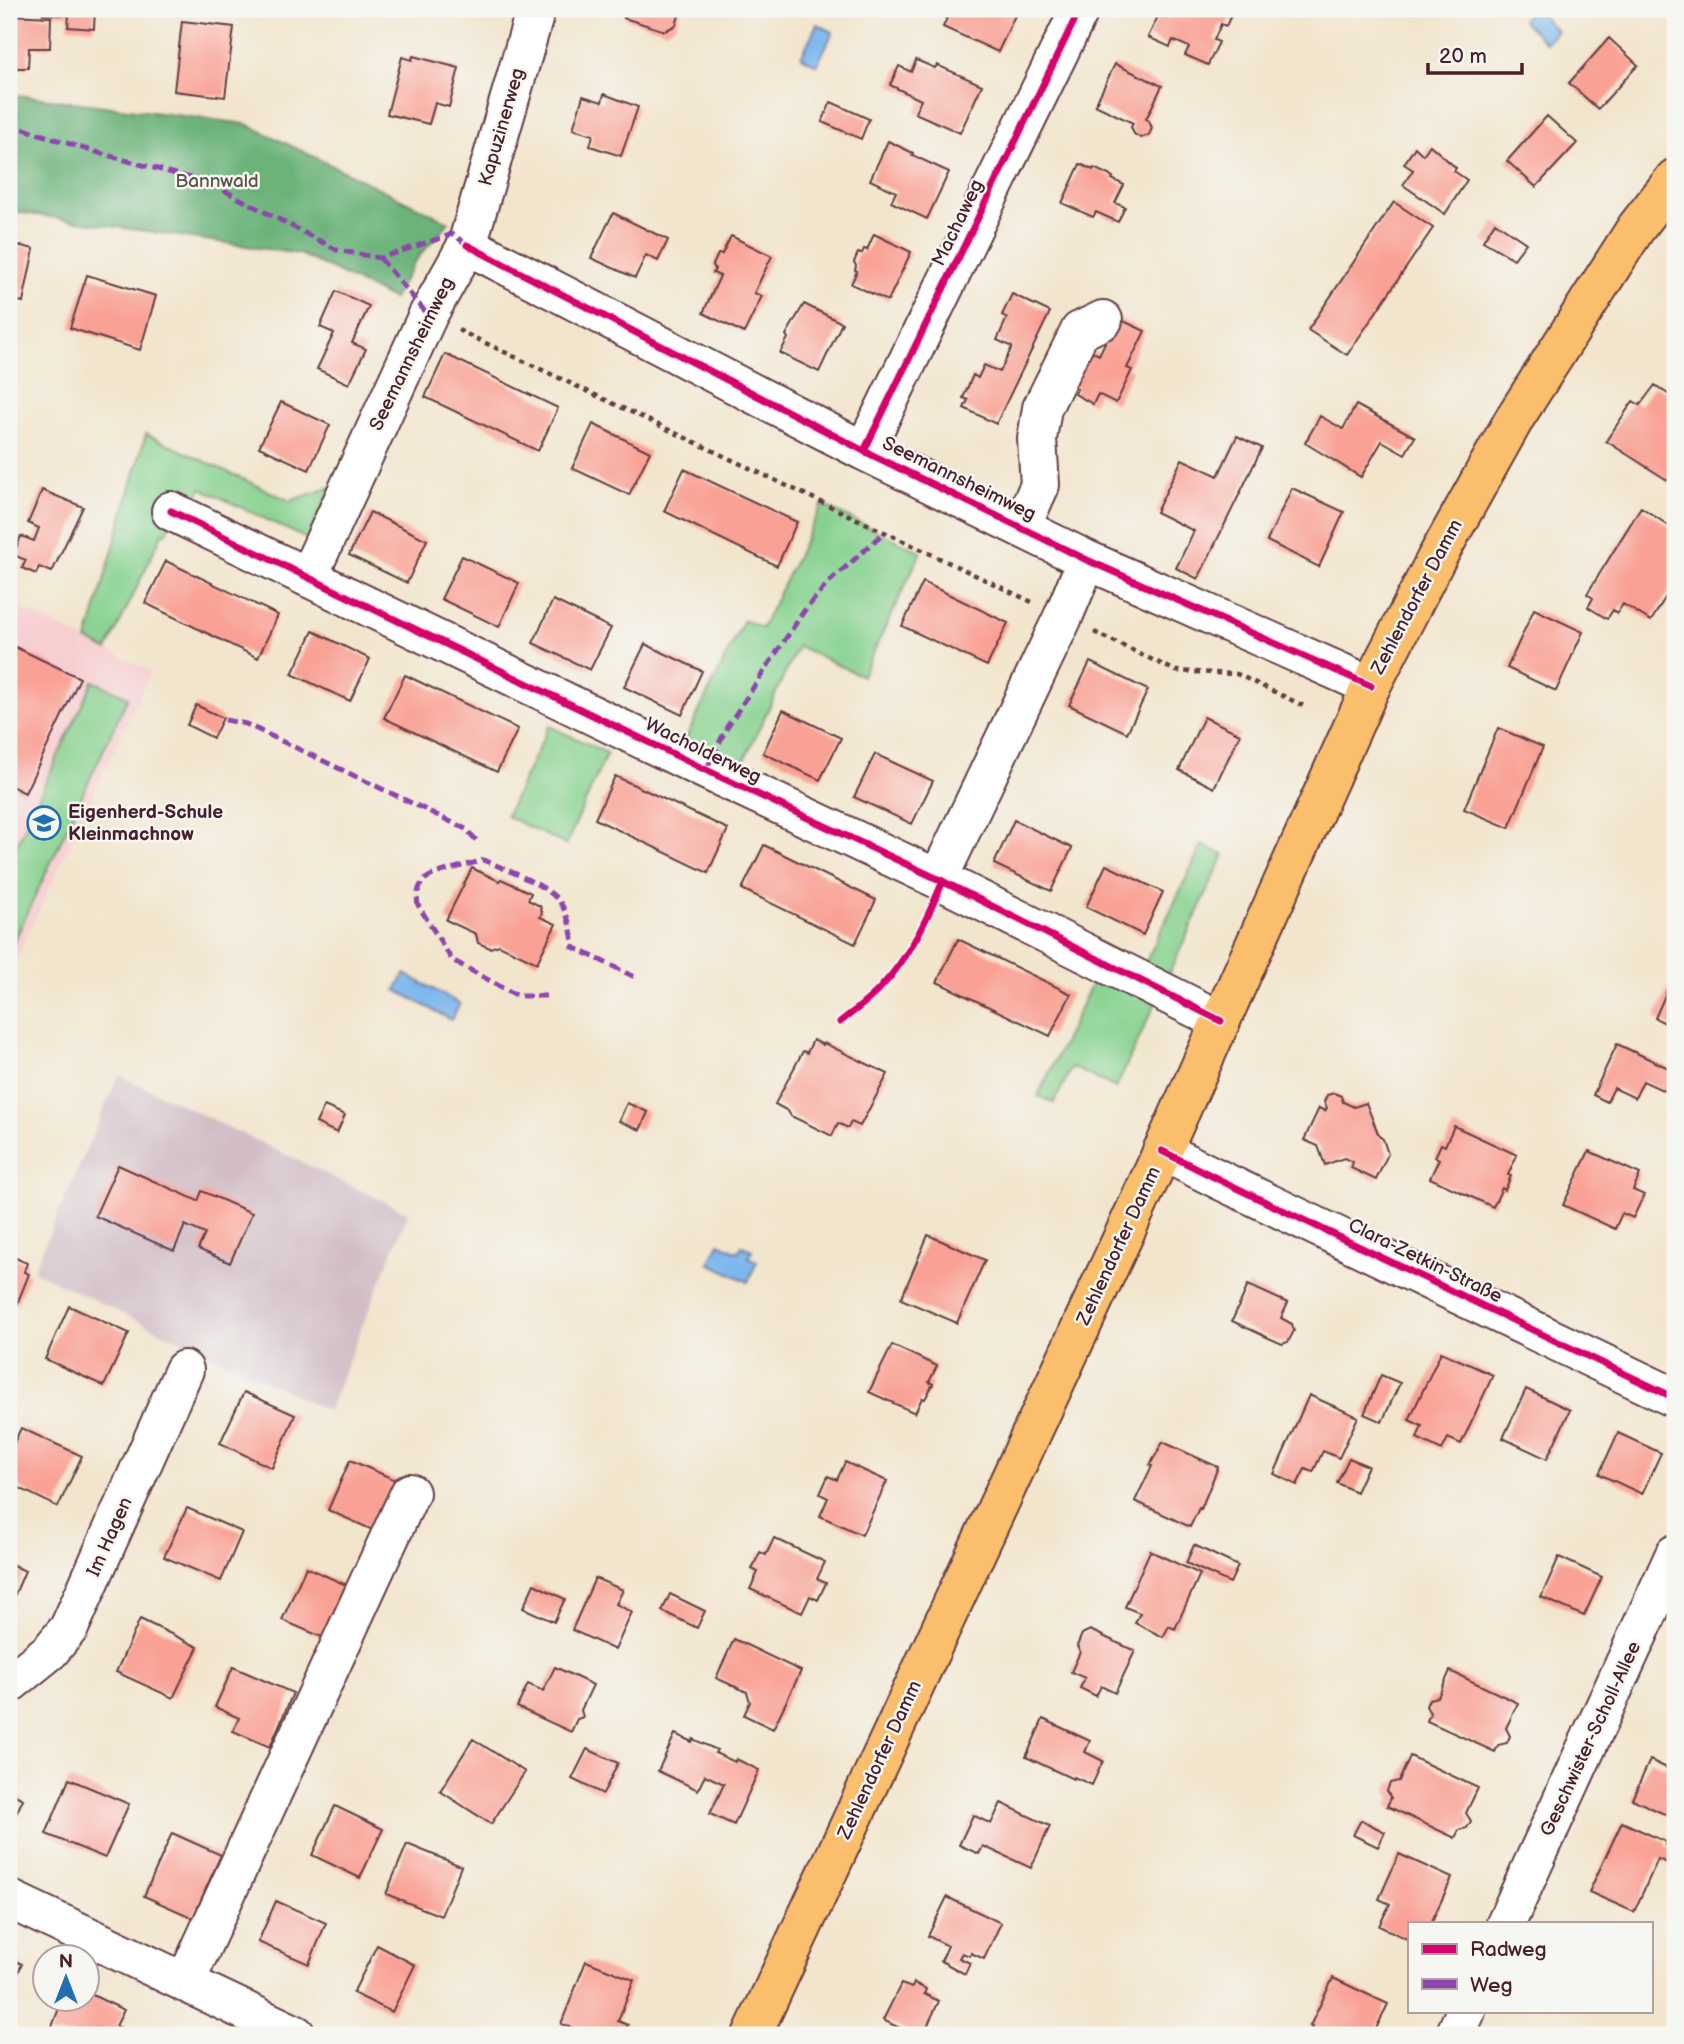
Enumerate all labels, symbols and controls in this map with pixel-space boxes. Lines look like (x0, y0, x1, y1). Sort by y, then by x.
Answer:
scale bar (1428, 32, 1523, 76)
text: 20 m (1439, 44, 1487, 69)
street label: Kapuzinerweg (474, 65, 530, 189)
park label: Bannwald (175, 170, 259, 193)
street label: Machaweg (927, 176, 989, 270)
street label: Seemannsheimweg (365, 273, 459, 435)
street label: Seemannsheimweg (878, 432, 1040, 526)
street label: Zehlendorfer Damm (1366, 516, 1468, 679)
street label: Wacholderweg (641, 713, 765, 789)
place label: Eigenherd-Schule Kleinmachnow (68, 801, 223, 846)
school or university icon: Eigenherd-Schule Kleinmachnow (25, 804, 63, 842)
street label: Zehlendorfer Damm (1072, 1163, 1166, 1330)
street label: Clara-Zetkin-Straße (1344, 1214, 1506, 1308)
street label: Im Hagen (82, 1494, 138, 1580)
street label: Geschwister-Scholl-Allee (1536, 1638, 1646, 1840)
street label: Zehlendorfer Damm (833, 1677, 927, 1844)
legend (1408, 1922, 1652, 2012)
text: Radweg (1470, 1937, 1547, 1962)
north arrow (32, 1942, 102, 2012)
text: N (59, 1951, 73, 1974)
text: Weg (1470, 1973, 1513, 1998)

